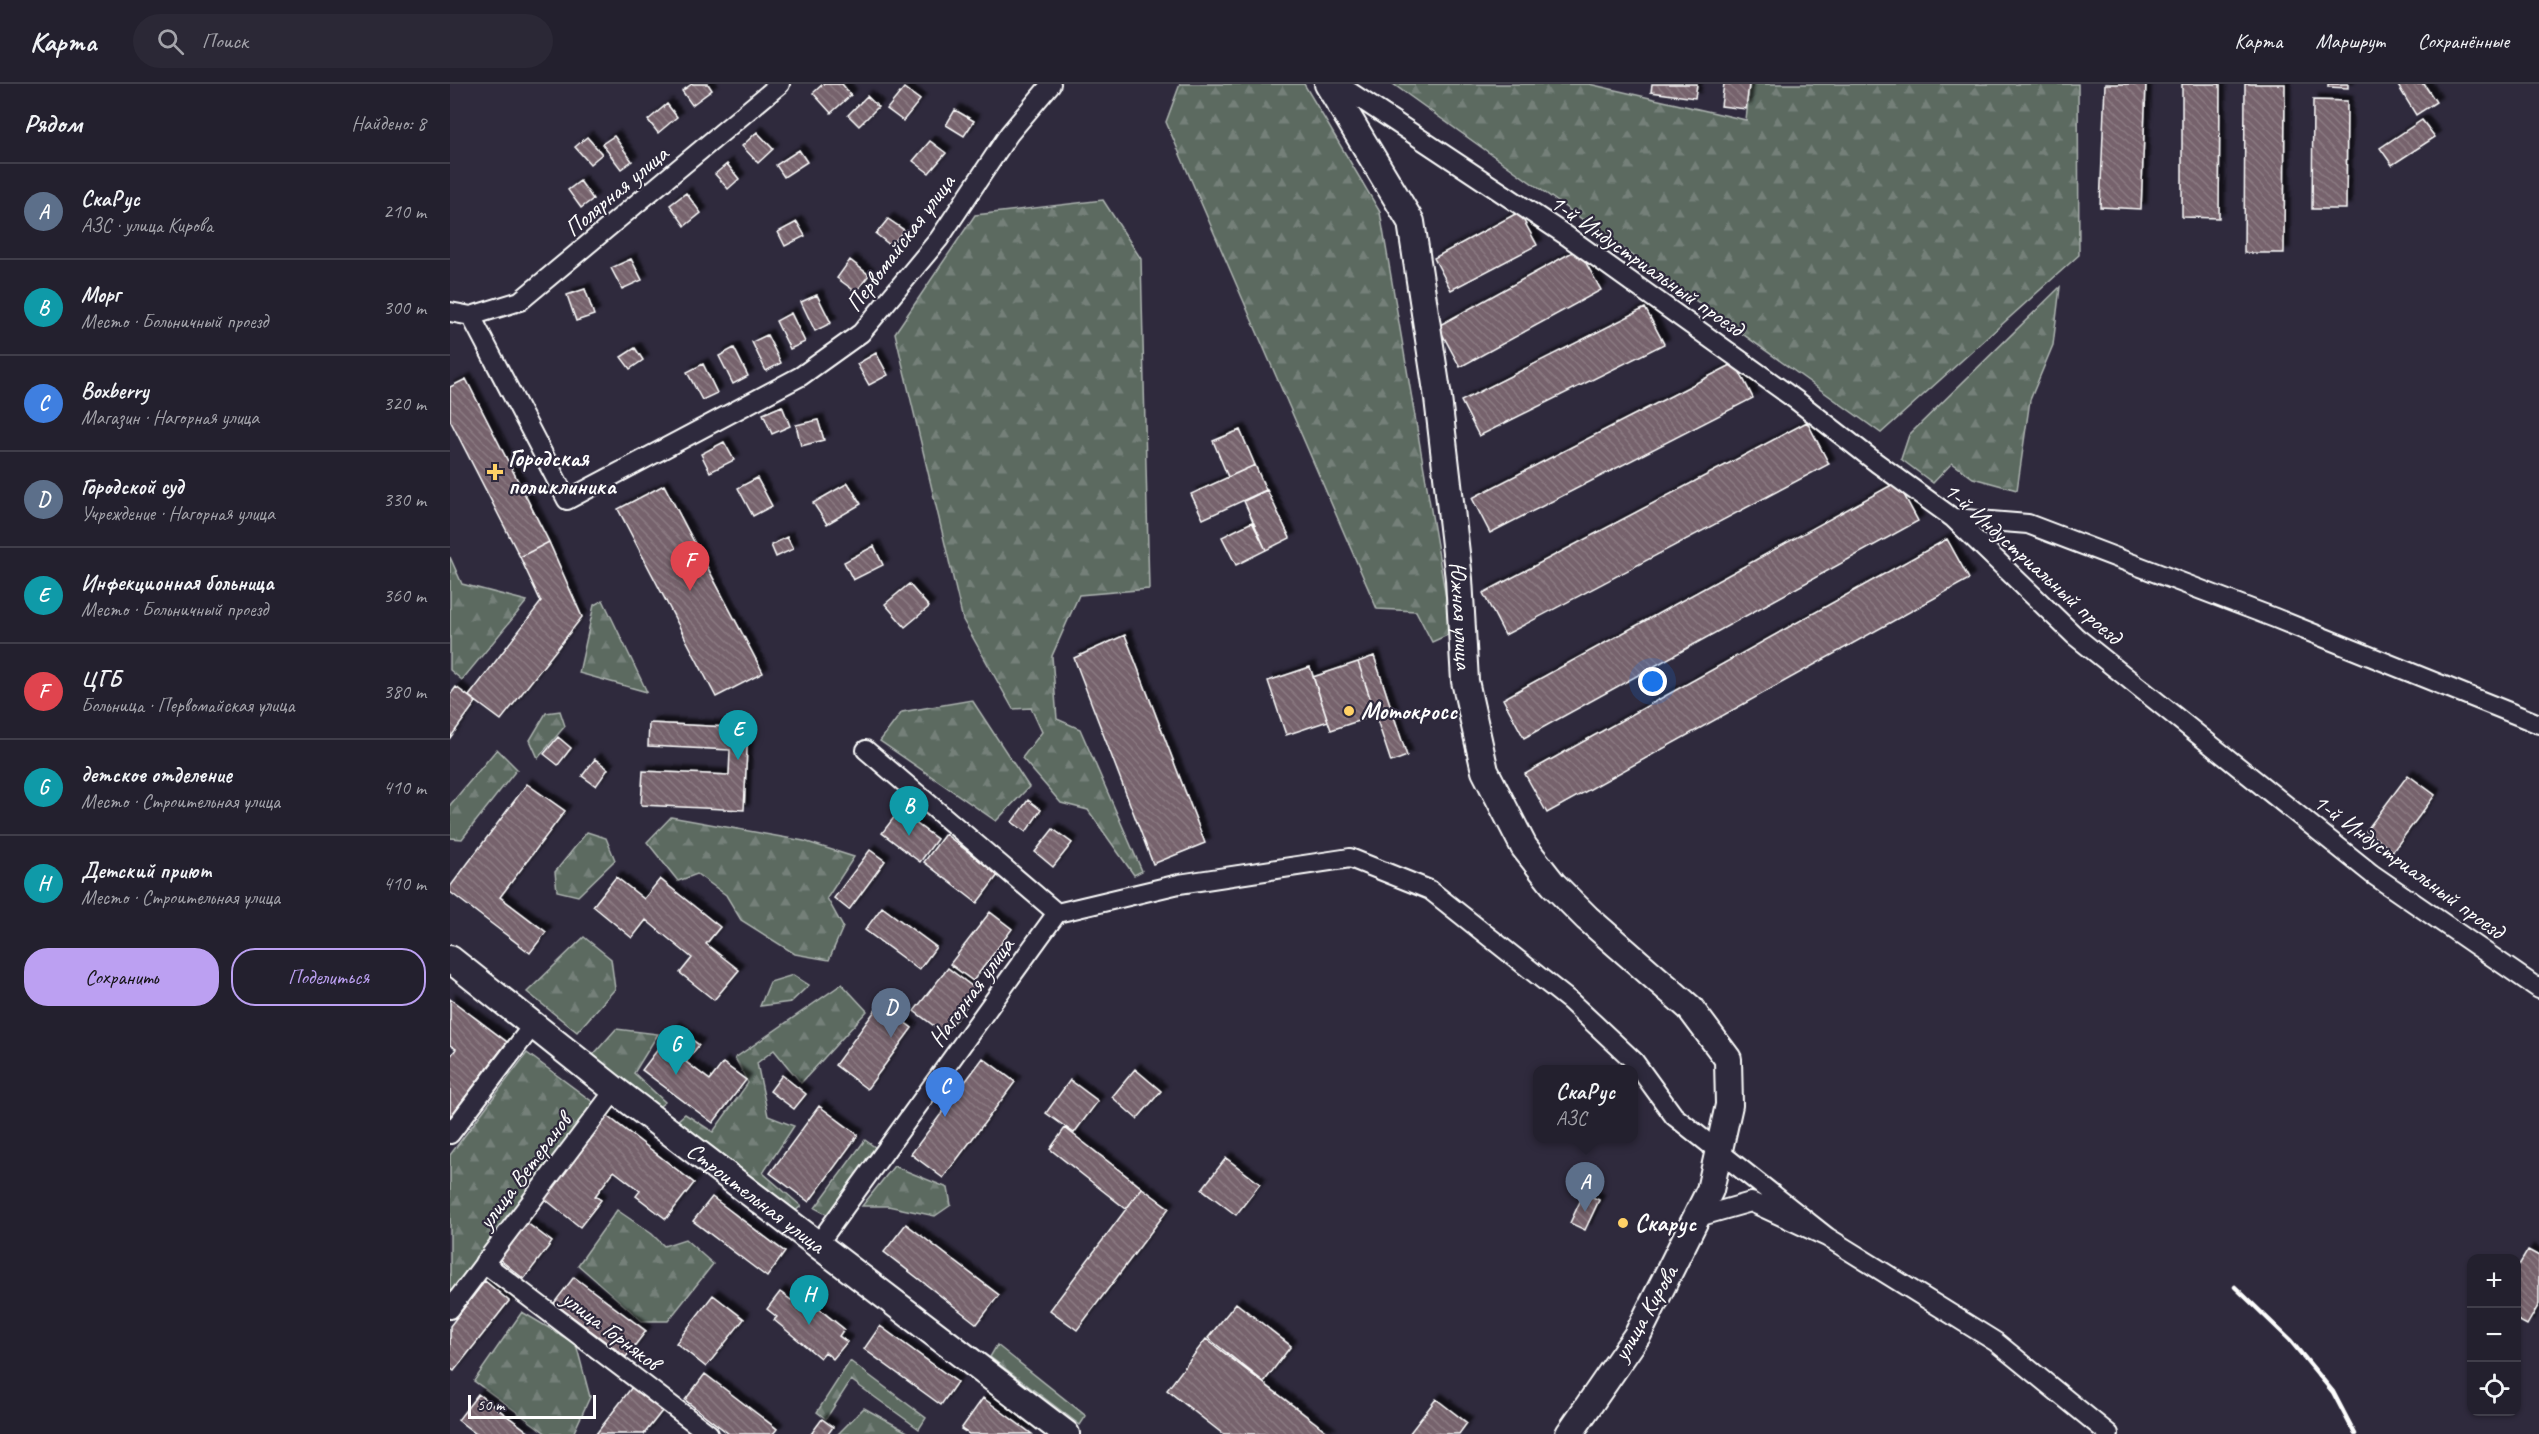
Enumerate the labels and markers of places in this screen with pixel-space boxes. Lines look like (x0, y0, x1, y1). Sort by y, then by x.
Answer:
place label: Городская поликлиника (508, 443, 617, 501)
marker: Городская поликлиника (486, 463, 504, 481)
pin: F (670, 542, 710, 591)
place label: Мотокросс (1361, 696, 1459, 726)
marker: Мотокросс (1342, 704, 1356, 718)
pin: E (718, 710, 758, 760)
pin: B (890, 786, 928, 836)
pin: D (872, 988, 910, 1038)
pin: G (656, 1026, 696, 1075)
pin: C (926, 1068, 964, 1117)
pin: A (1566, 1162, 1604, 1212)
place label: Скарус (1635, 1208, 1698, 1238)
marker: Скарус (1616, 1216, 1630, 1230)
pin: H (790, 1276, 828, 1325)

